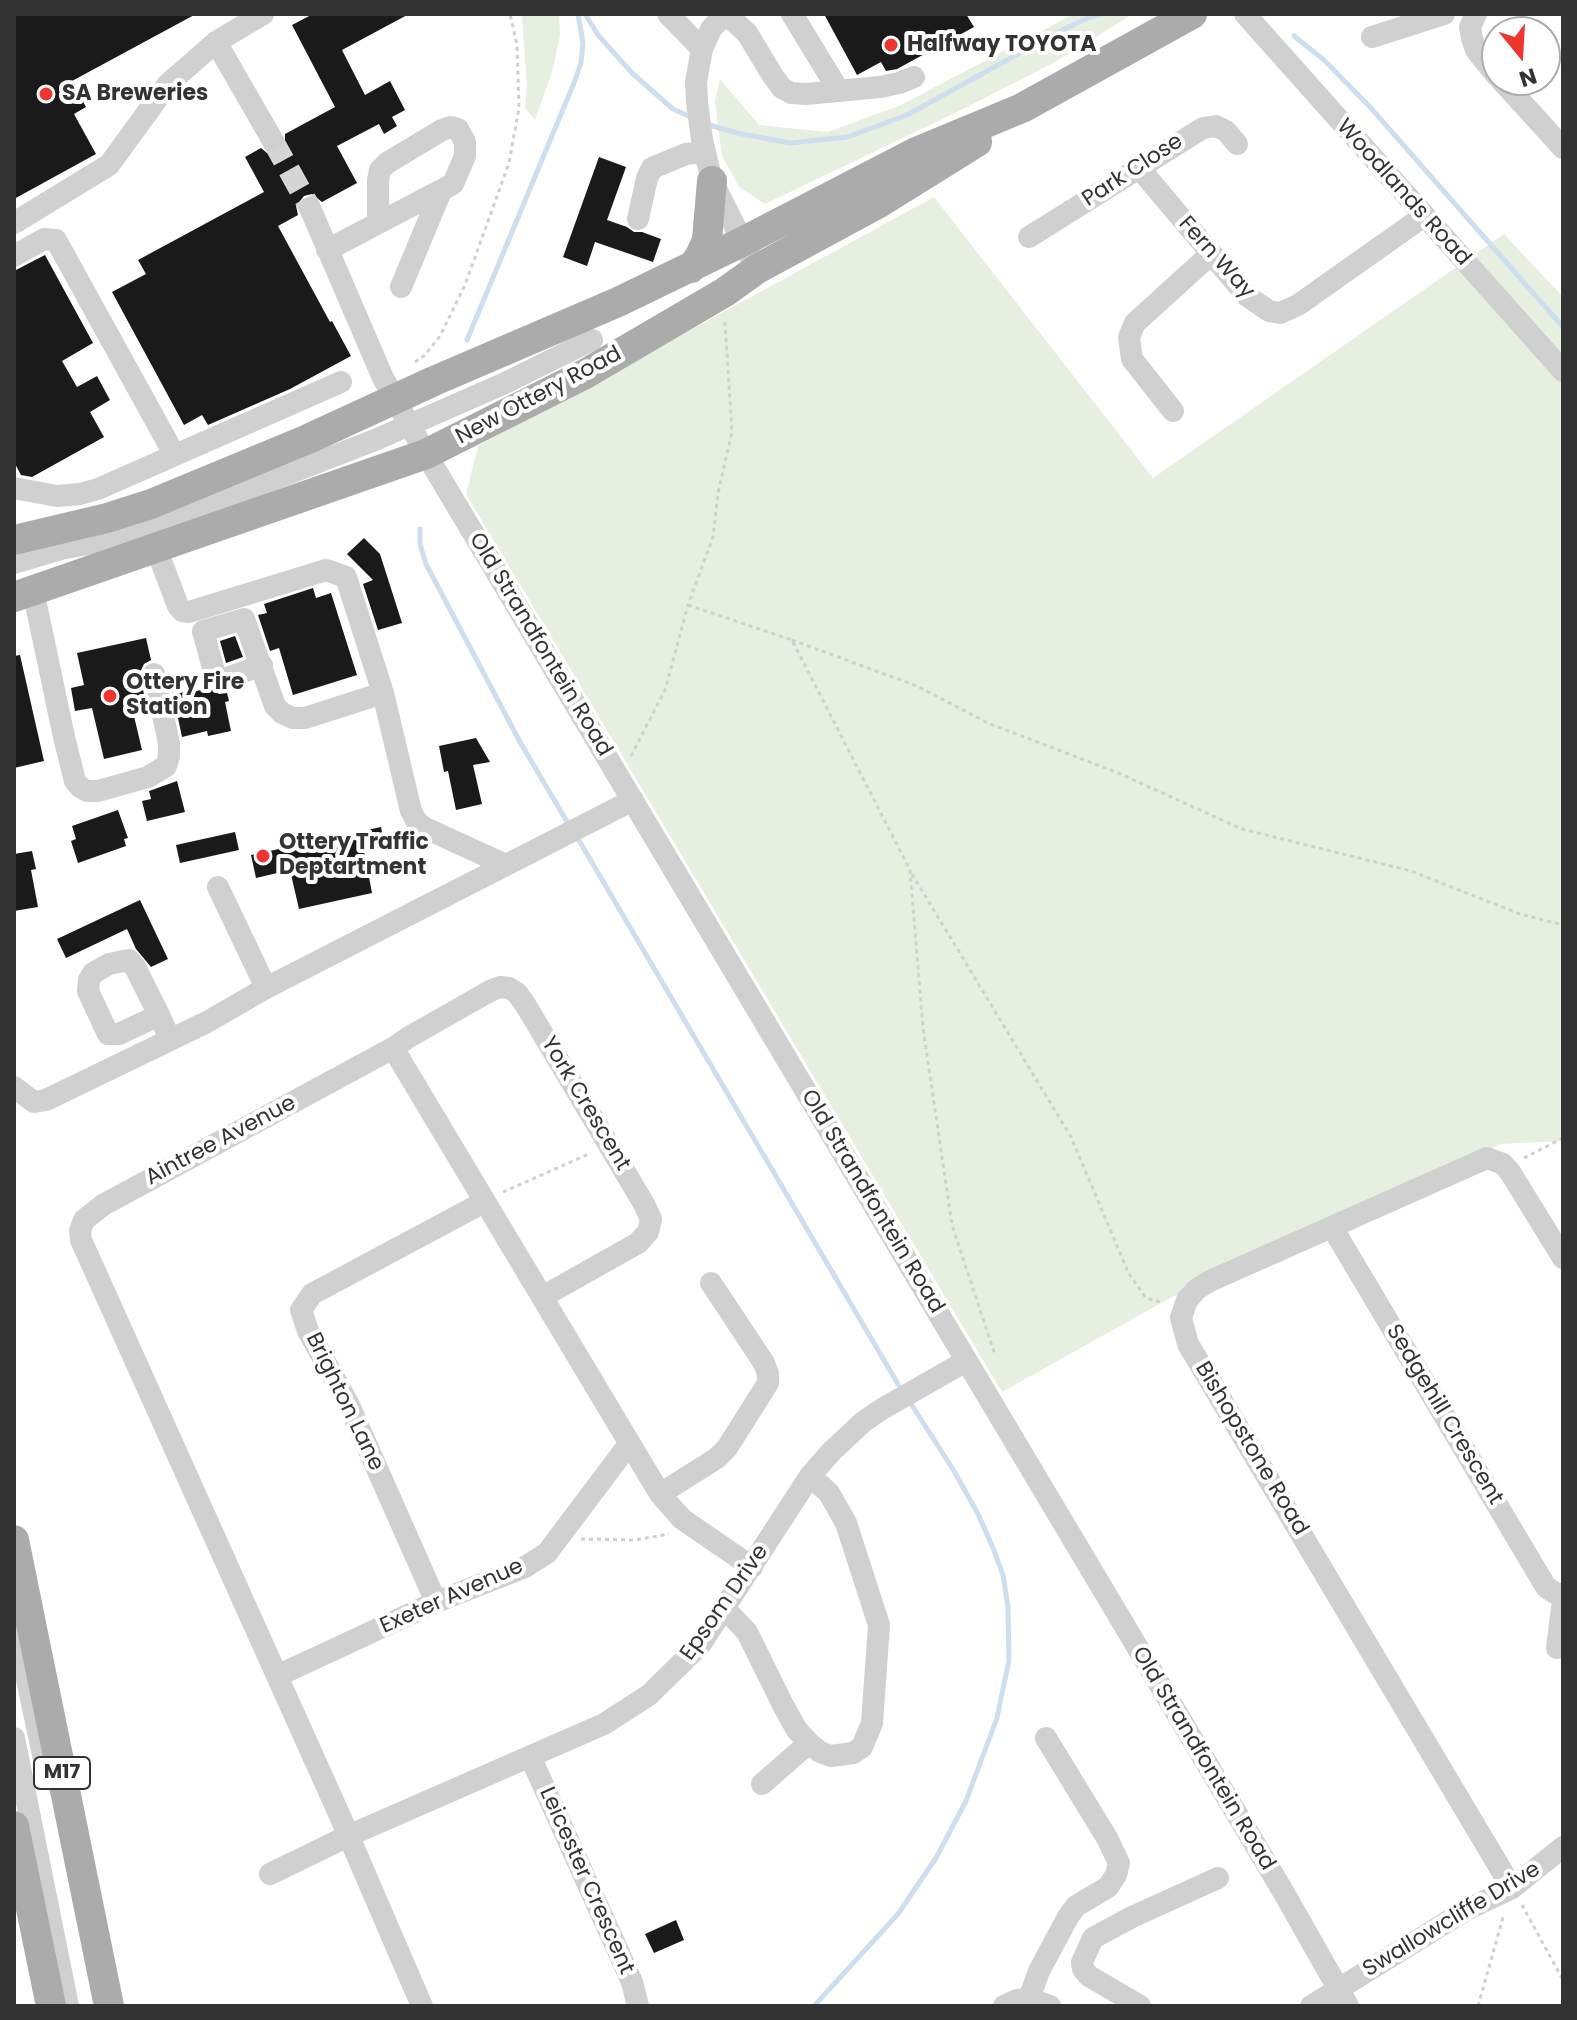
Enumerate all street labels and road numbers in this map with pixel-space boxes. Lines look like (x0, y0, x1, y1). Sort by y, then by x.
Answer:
street label: Woodlands Road (1330, 114, 1476, 272)
street label: Park Close (1078, 129, 1188, 213)
street label: Fern Way (1172, 211, 1260, 305)
street label: New Ottery Road (452, 341, 626, 451)
street label: Old Strandfontein Road (463, 528, 617, 762)
street label: York Crescent (535, 1032, 635, 1176)
street label: Old Strandfontein Road (795, 1085, 949, 1319)
street label: Aintree Avenue (141, 1090, 301, 1192)
street label: Sedgehill Crescent (1380, 1320, 1508, 1510)
street label: Brighton Lane (299, 1329, 389, 1475)
street label: Bishopstone Road (1189, 1357, 1313, 1541)
street label: Epsom Drive (675, 1540, 775, 1666)
street label: Exeter Avenue (376, 1554, 528, 1640)
street label: Old Strandfontein Road (1126, 1642, 1280, 1876)
road number: M17 (34, 1757, 90, 1789)
street label: Leicester Crescent (533, 1783, 639, 1979)
street label: Swallowcliffe Drive (1359, 1857, 1545, 1983)

